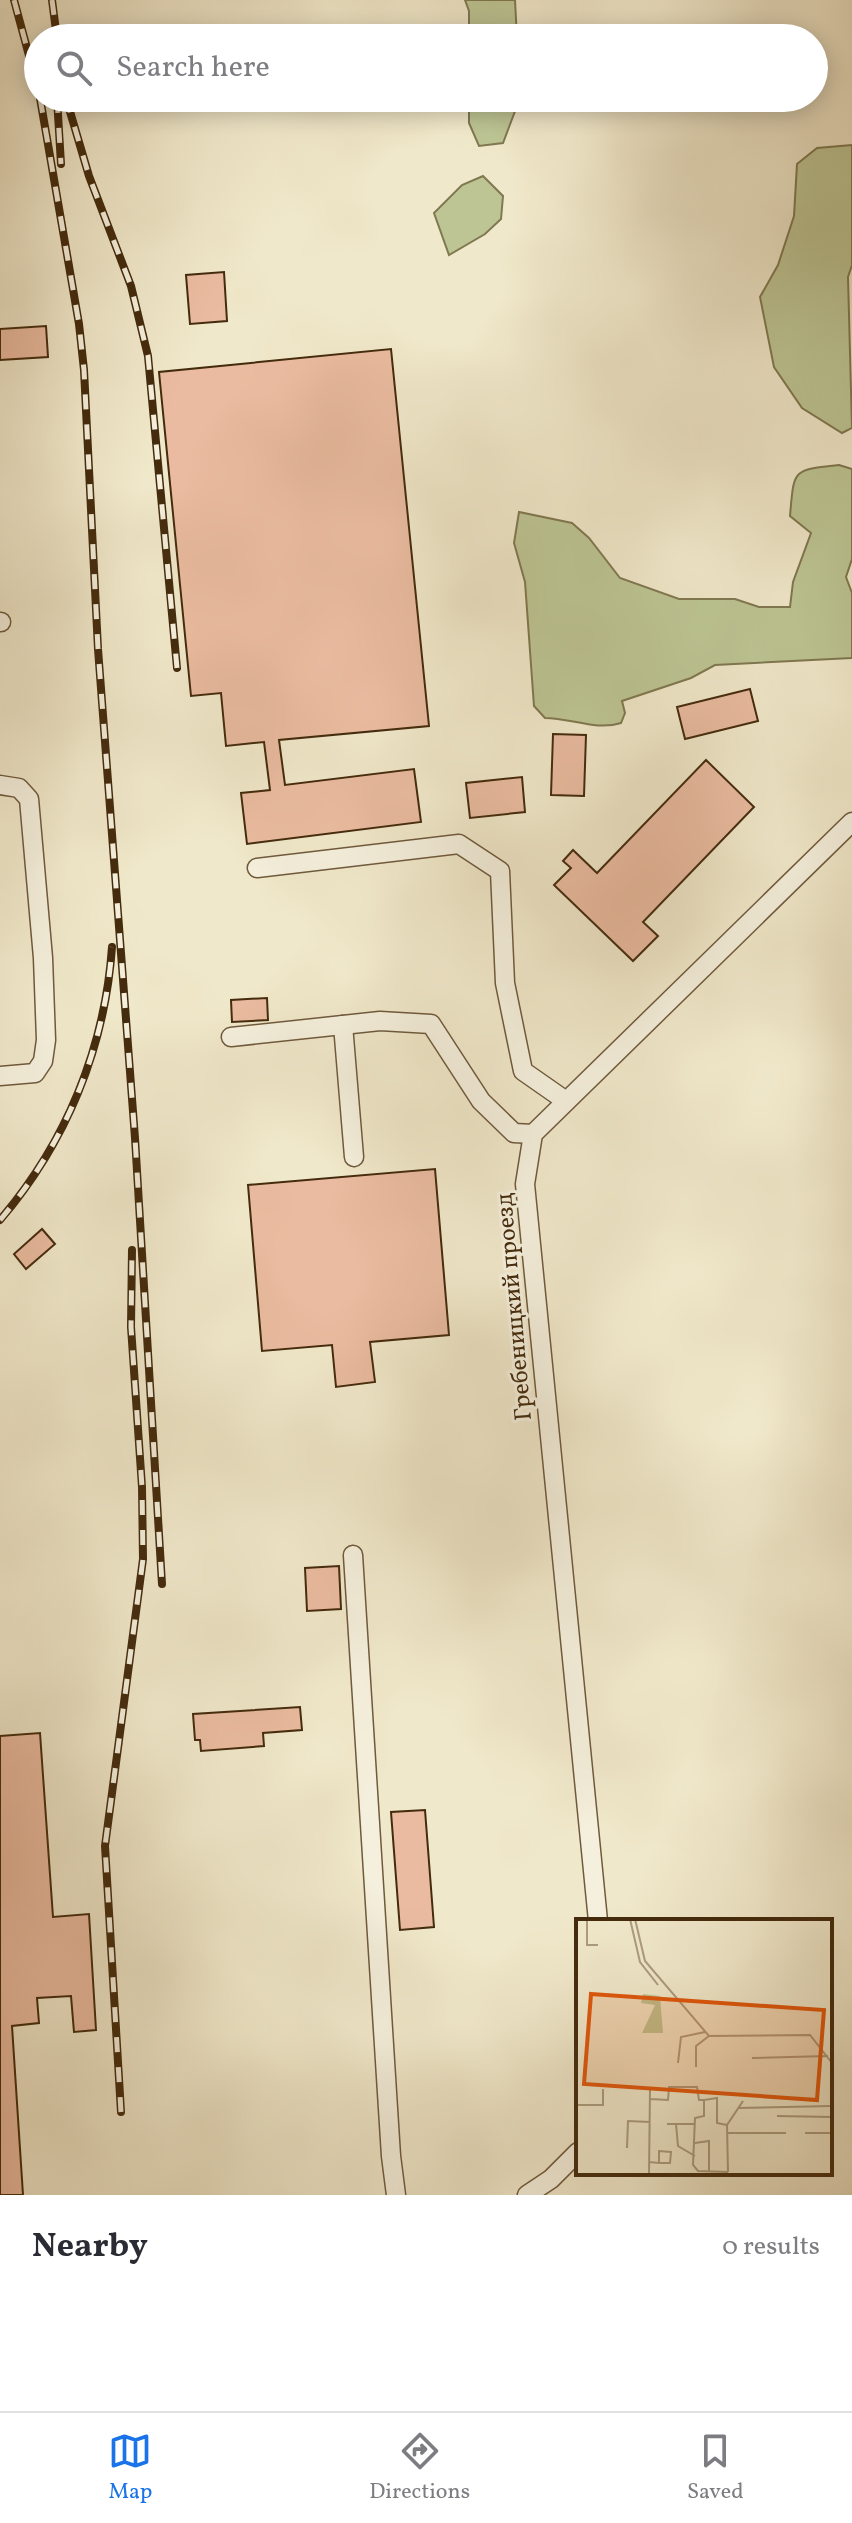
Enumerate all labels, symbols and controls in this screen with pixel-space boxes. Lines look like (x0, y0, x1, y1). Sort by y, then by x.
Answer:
search box (24, 24, 828, 112)
icon: search (52, 46, 96, 90)
text: Search here (116, 47, 270, 89)
street label: Гребеницкий проезд (488, 1191, 542, 1422)
inset map (576, 1919, 832, 2175)
text: Nearby (32, 2224, 148, 2271)
text: 0 results (722, 2229, 820, 2265)
tab: Map (108, 2429, 152, 2508)
tab: Directions (369, 2429, 470, 2508)
tab: Saved (687, 2429, 744, 2508)

